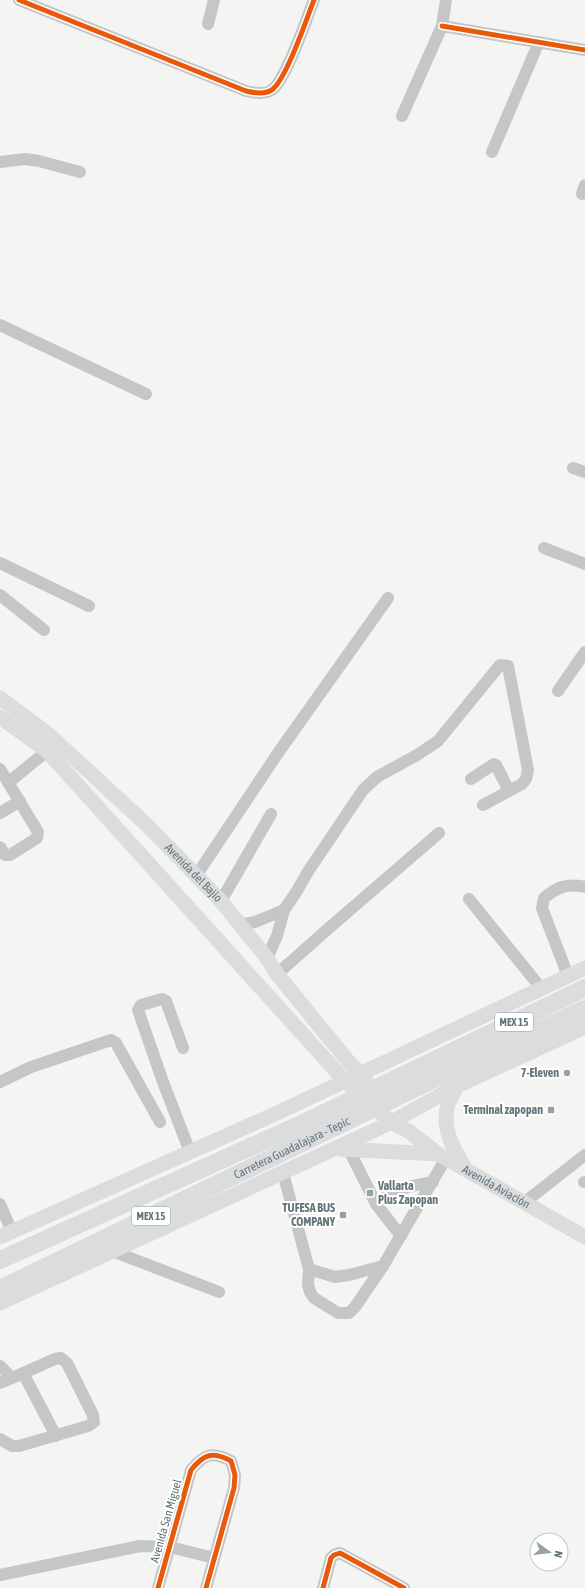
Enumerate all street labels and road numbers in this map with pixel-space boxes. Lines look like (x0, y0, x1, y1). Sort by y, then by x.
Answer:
street label: Avenida del Bajío (162, 840, 225, 905)
road number: MEX 15 (495, 1013, 533, 1031)
street label: Carretera Guadalajara - Tepic (231, 1114, 353, 1182)
street label: Avenida Aviación (460, 1162, 532, 1211)
road number: MEX 15 (132, 1207, 170, 1225)
street label: Avenida San Miguel (147, 1477, 185, 1564)

